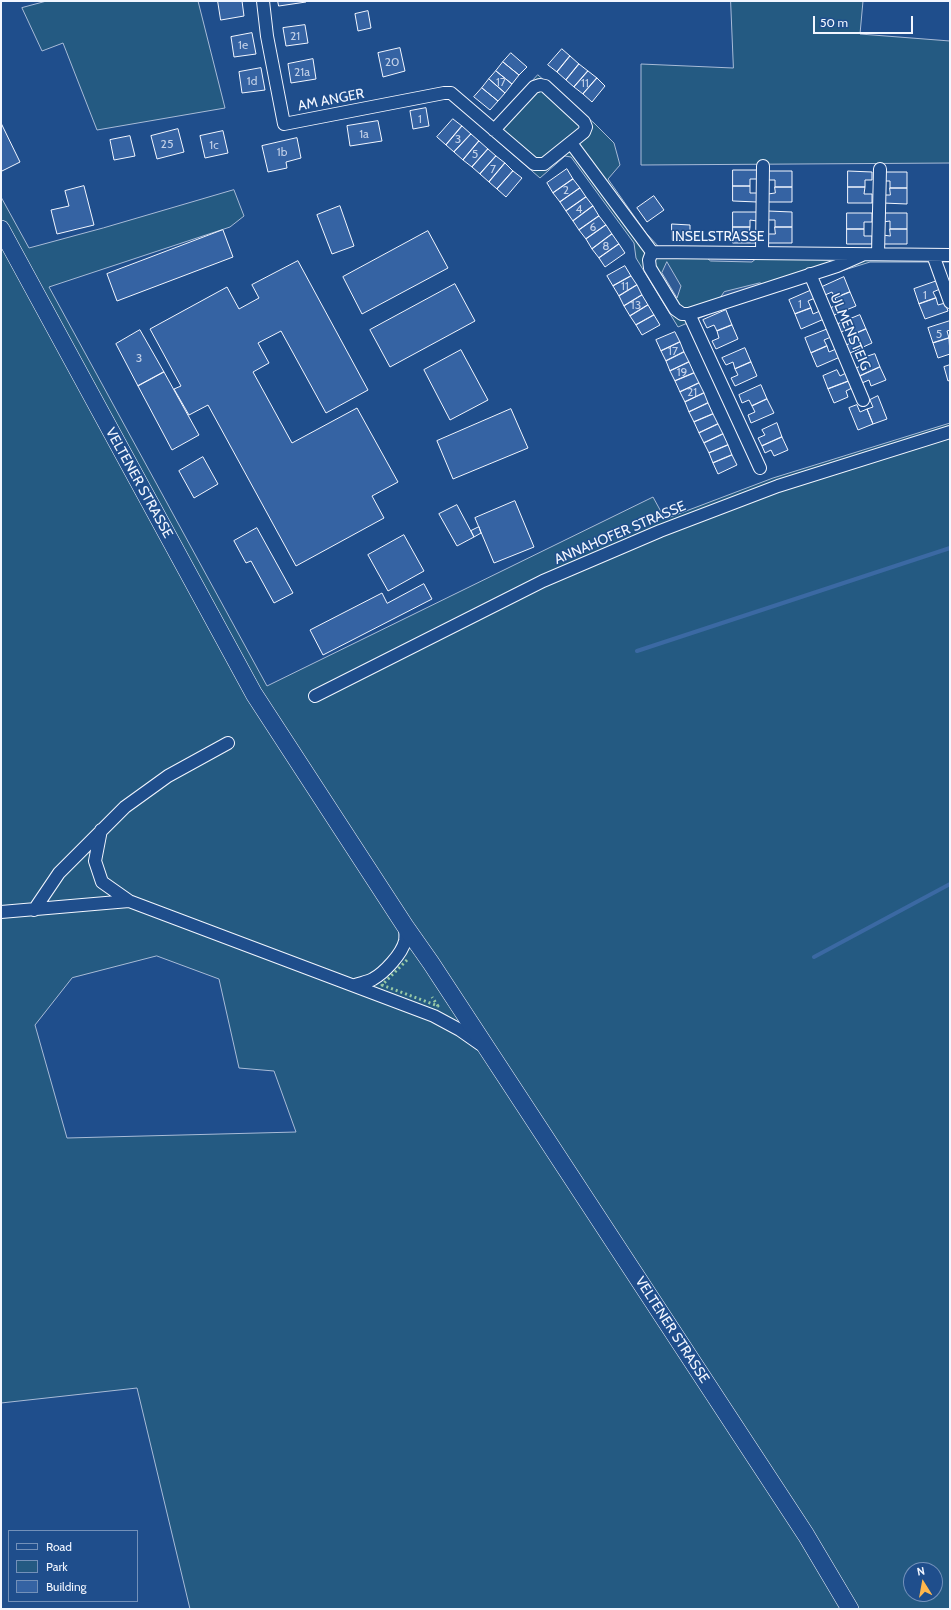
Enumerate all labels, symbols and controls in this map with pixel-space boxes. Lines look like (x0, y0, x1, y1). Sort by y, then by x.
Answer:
scale bar (815, 8, 915, 34)
text: 50 m (820, 15, 848, 30)
house number: 21 (290, 29, 300, 43)
house number: 1e (238, 38, 248, 52)
house number: 20 (385, 55, 399, 69)
house number: 21a (294, 65, 310, 79)
house number: 1d (247, 74, 257, 88)
house number: 17 (496, 75, 506, 89)
house number: 11 (581, 76, 589, 90)
street label: AM ANGER (296, 85, 366, 115)
house number: 1 (418, 112, 422, 126)
house number: 1a (359, 127, 369, 141)
house number: 3 (455, 132, 461, 146)
house number: 25 (161, 137, 173, 151)
house number: 1c (209, 138, 219, 152)
house number: 1b (277, 145, 287, 159)
house number: 5 (472, 147, 478, 161)
house number: 7 (490, 162, 496, 176)
house number: 2 (563, 183, 569, 197)
house number: 4 (576, 202, 582, 216)
house number: 6 (590, 220, 596, 234)
street label: INSELSTRASSE (671, 229, 765, 245)
house number: 8 (602, 239, 610, 253)
house number: 11 (621, 279, 629, 293)
house number: 1 (923, 288, 927, 302)
street label: ULMENSTEIG (826, 291, 874, 373)
house number: 1 (798, 297, 802, 311)
house number: 13 (631, 298, 641, 312)
house number: 5 (936, 327, 942, 341)
house number: 17 (668, 344, 678, 358)
house number: 3 (136, 351, 142, 365)
house number: 19 (677, 365, 687, 379)
house number: 21 (687, 385, 697, 399)
street label: VELTENER STRASSE (102, 425, 176, 541)
street label: ANNAHOFER STRASSE (552, 498, 688, 568)
street label: VELTENER STRASSE (631, 1274, 713, 1386)
legend (8, 1530, 138, 1602)
text: Road (46, 1539, 72, 1554)
text: Park (46, 1559, 68, 1574)
north arrow (903, 1562, 943, 1602)
text: N (916, 1564, 926, 1579)
text: Building (46, 1579, 87, 1594)

